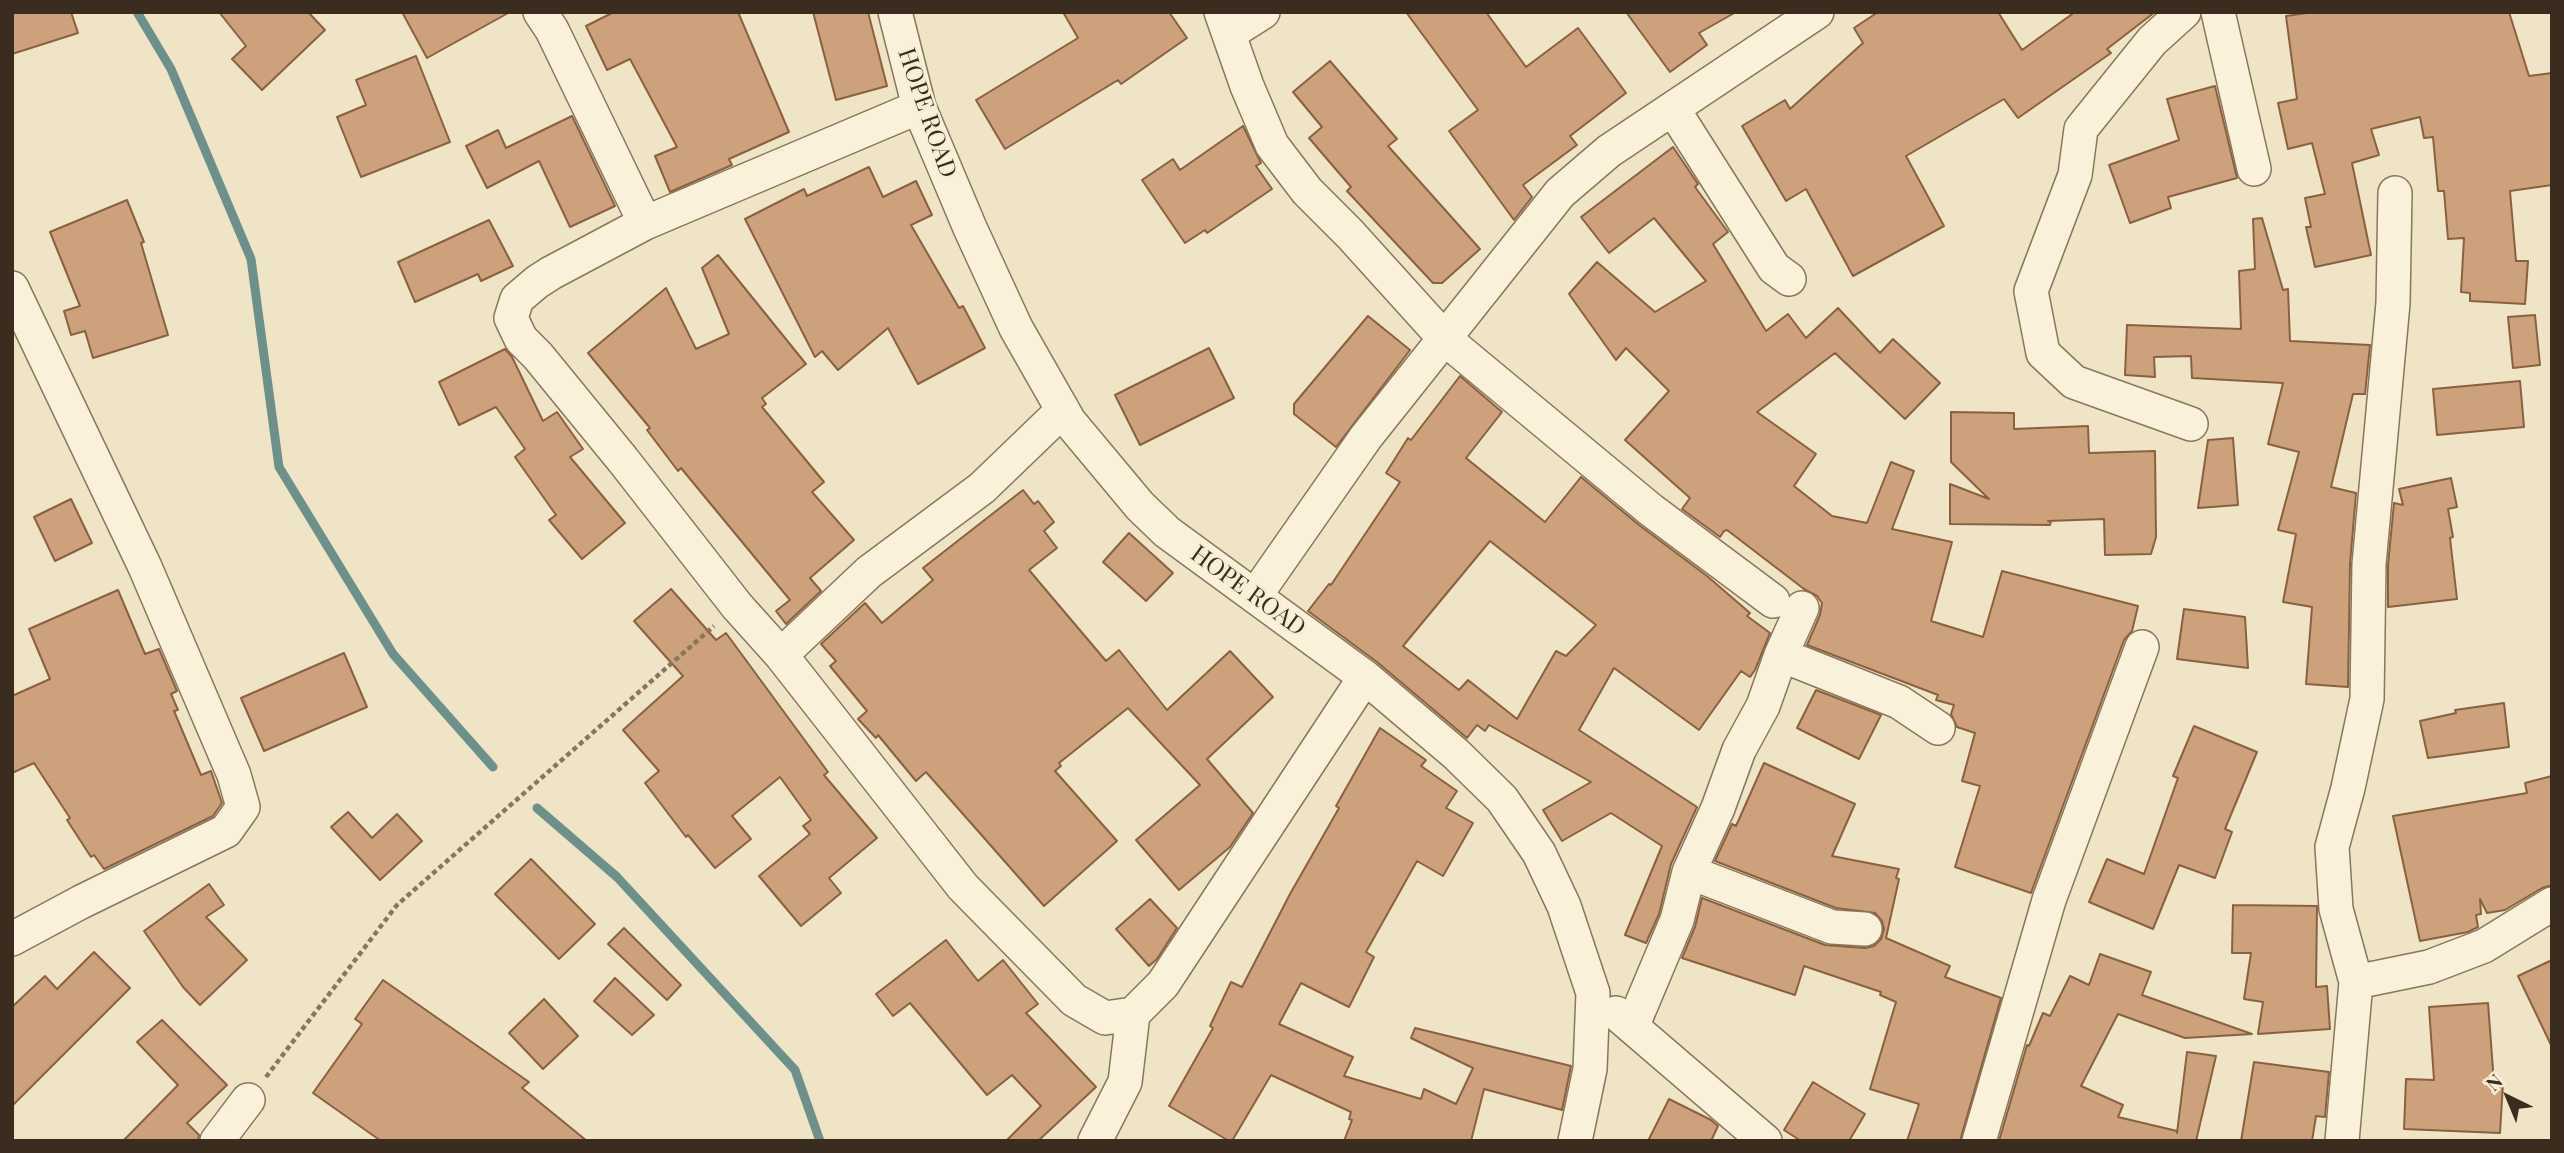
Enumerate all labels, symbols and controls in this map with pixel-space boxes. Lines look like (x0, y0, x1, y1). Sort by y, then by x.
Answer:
street label: HOPE ROAD (891, 44, 963, 182)
street label: HOPE ROAD (1185, 540, 1311, 642)
north arrow (2473, 1062, 2543, 1132)
text: N (2480, 1067, 2508, 1096)

